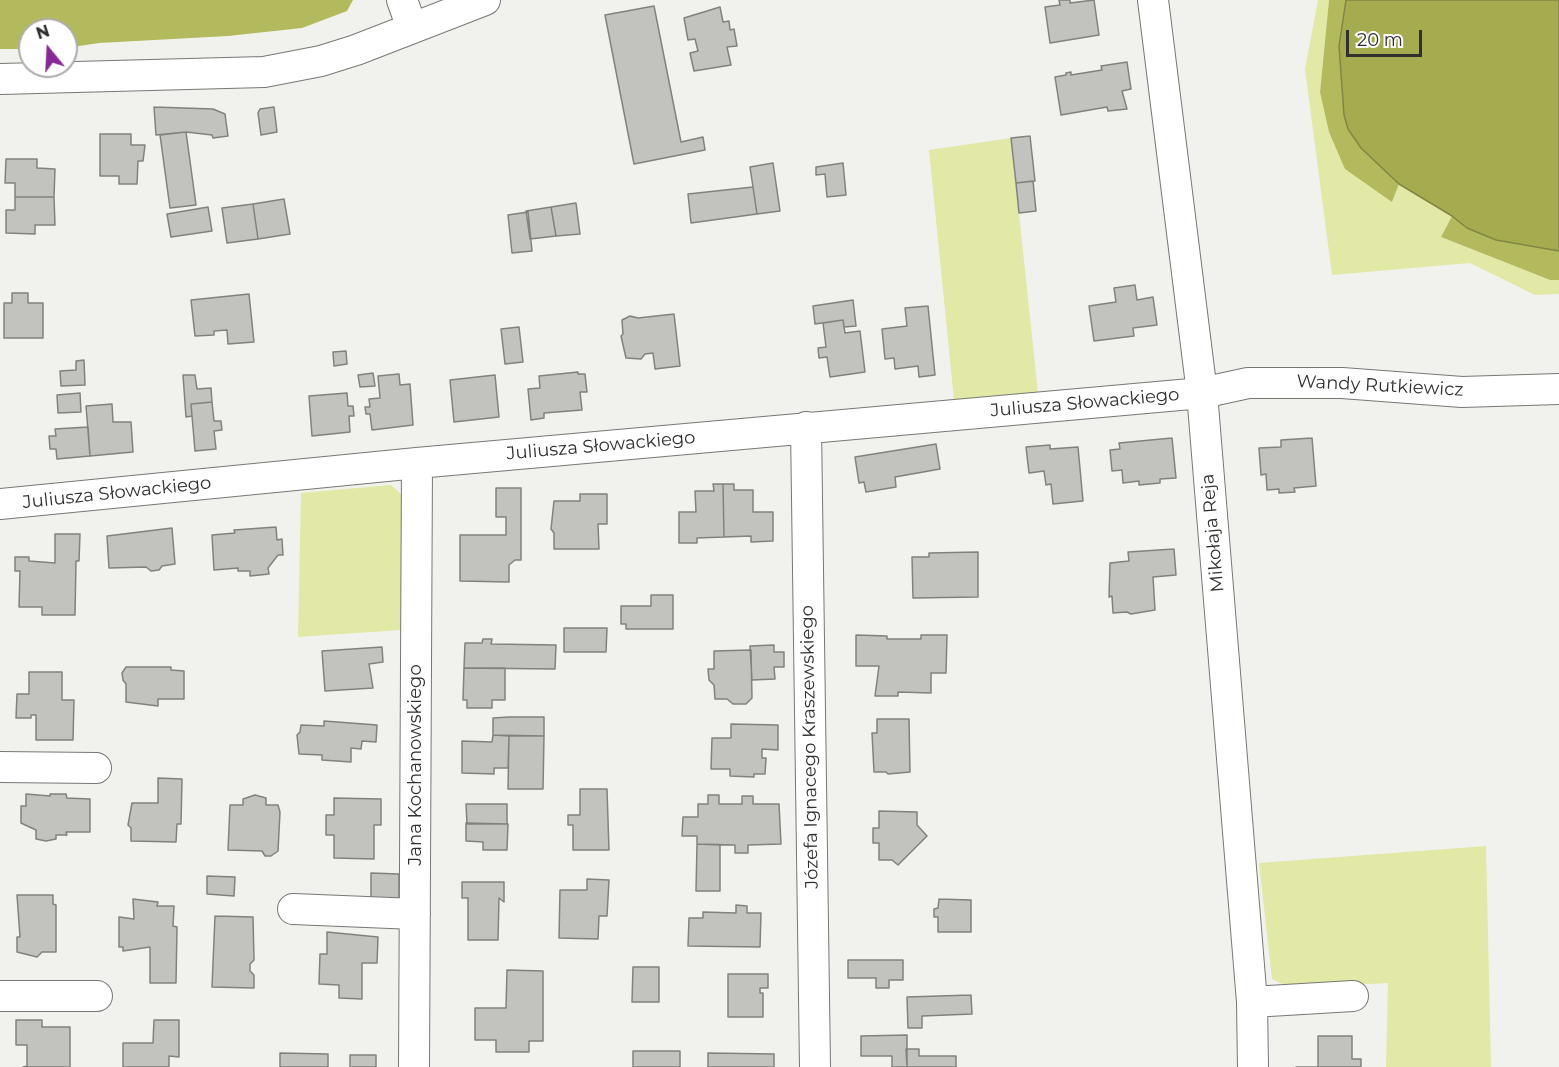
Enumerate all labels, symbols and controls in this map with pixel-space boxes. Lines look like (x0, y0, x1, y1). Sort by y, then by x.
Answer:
north arrow (18, 18, 78, 78)
scale bar (1349, 18, 1426, 56)
text: N (34, 21, 52, 43)
text: 20 m (1357, 29, 1403, 51)
street label: Wandy Rutkiewicz (1296, 371, 1464, 401)
street label: Juliusza Słowackiego (990, 384, 1180, 422)
street label: Juliusza Słowackiego (506, 427, 696, 465)
street label: Juliusza Słowackiego (22, 472, 212, 514)
street label: Mikołaja Reja (1197, 473, 1229, 593)
street label: Józefa Ignacego Kraszewskiego (797, 605, 823, 889)
street label: Jana Kochanowskiego (405, 664, 427, 866)

